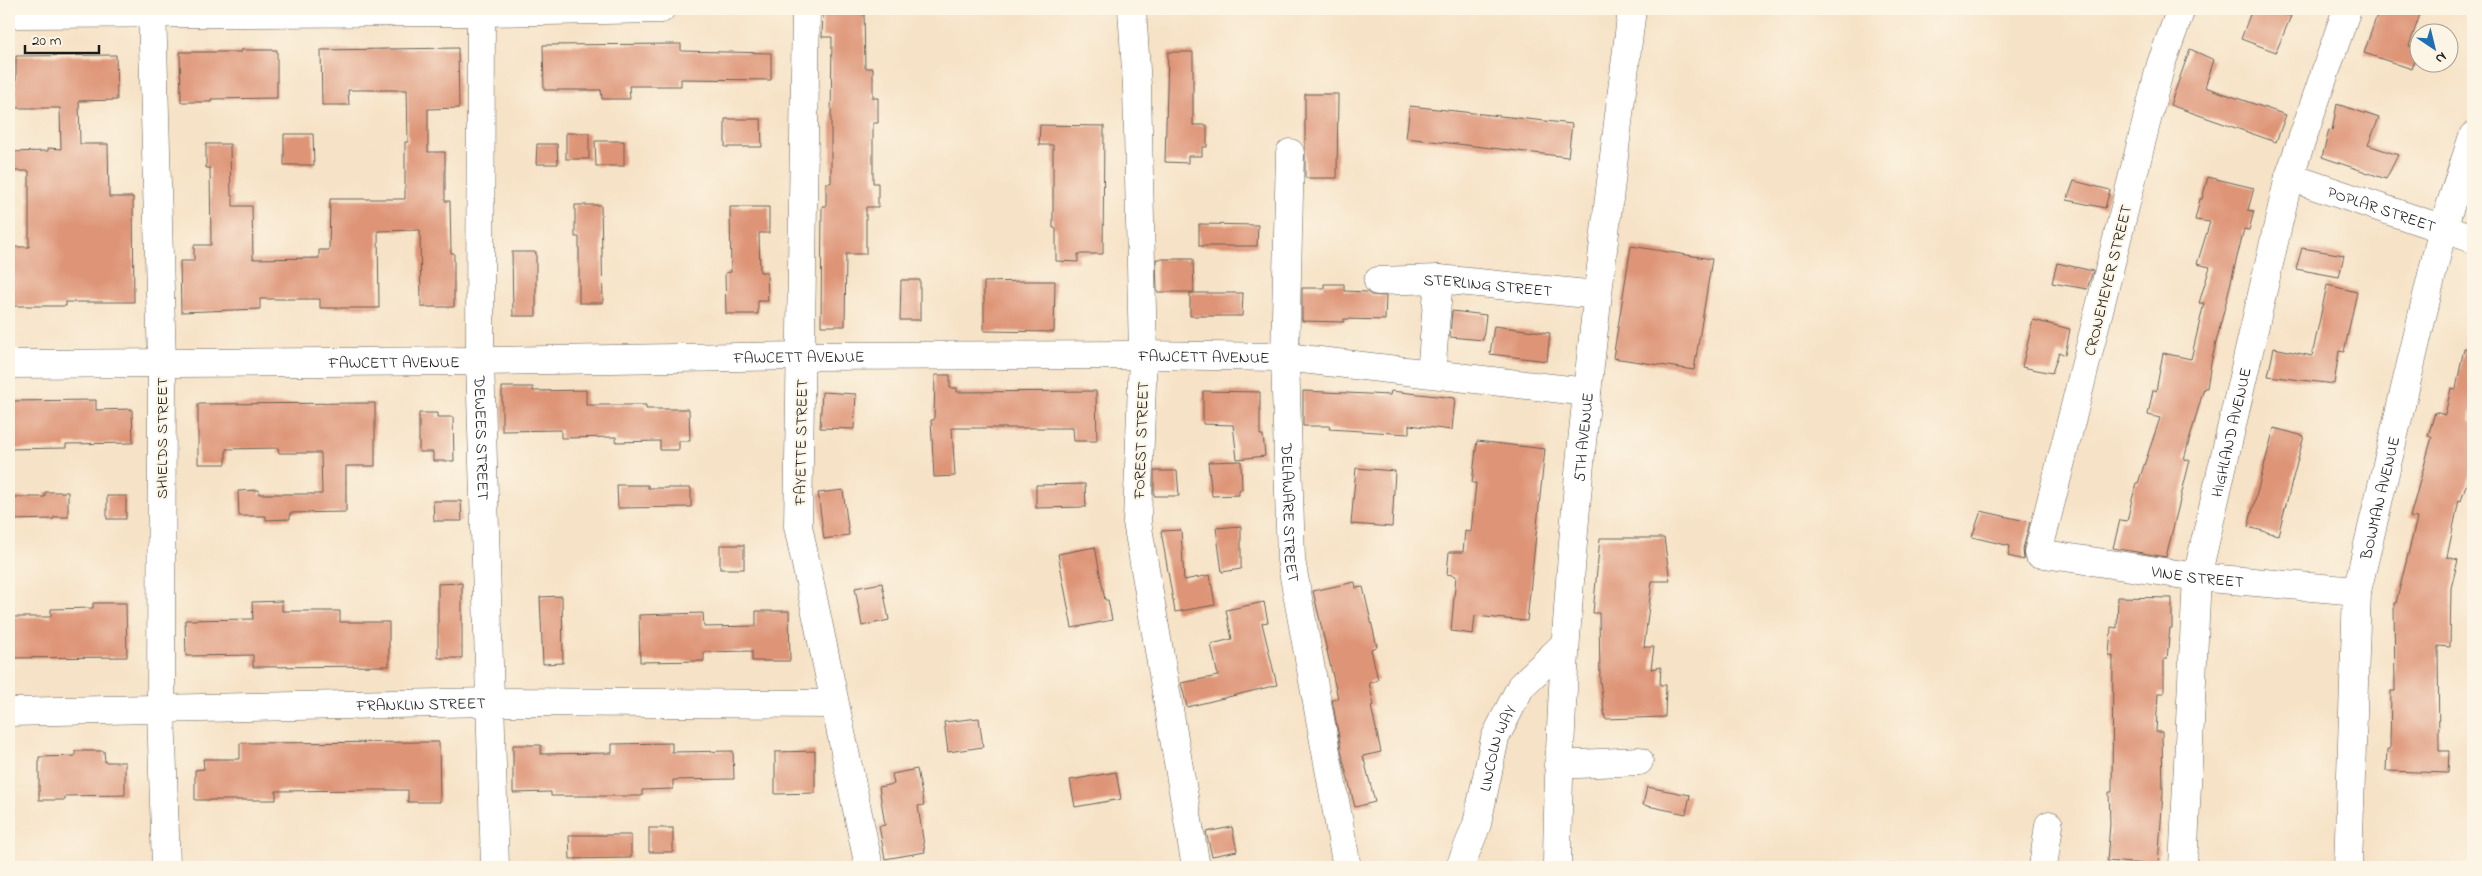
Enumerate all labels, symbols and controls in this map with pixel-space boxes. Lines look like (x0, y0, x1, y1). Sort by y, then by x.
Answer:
scale bar (25, 22, 99, 54)
north arrow (2410, 22, 2460, 72)
text: 20 m (32, 30, 62, 52)
text: N (2431, 46, 2450, 69)
street label: POPLAR STREET (2324, 181, 2438, 240)
street label: CRONEMEYER STREET (2079, 202, 2139, 359)
street label: STERLING STREET (1423, 269, 1553, 304)
street label: FAWCETT AVENUE (1137, 345, 1270, 371)
street label: FAWCETT AVENUE (732, 346, 865, 371)
street label: FAWCETT AVENUE (327, 351, 460, 376)
street label: HIGHLAND AVENUE (2206, 365, 2259, 500)
street label: DEWEES STREET (466, 374, 494, 501)
street label: SHIELDS STREET (151, 377, 175, 499)
street label: FAYETTE STREET (789, 379, 815, 506)
street label: FOREST STREET (1128, 381, 1156, 500)
street label: 5TH AVENUE (1568, 391, 1601, 483)
street label: BOWMAN AVENUE (2355, 434, 2407, 563)
street label: DELAWARE STREET (1274, 442, 1305, 584)
street label: VINE STREET (2149, 560, 2244, 595)
street label: FRANKLIN STREET (355, 692, 486, 719)
street label: LINCOLN WAY (1474, 701, 1524, 794)

